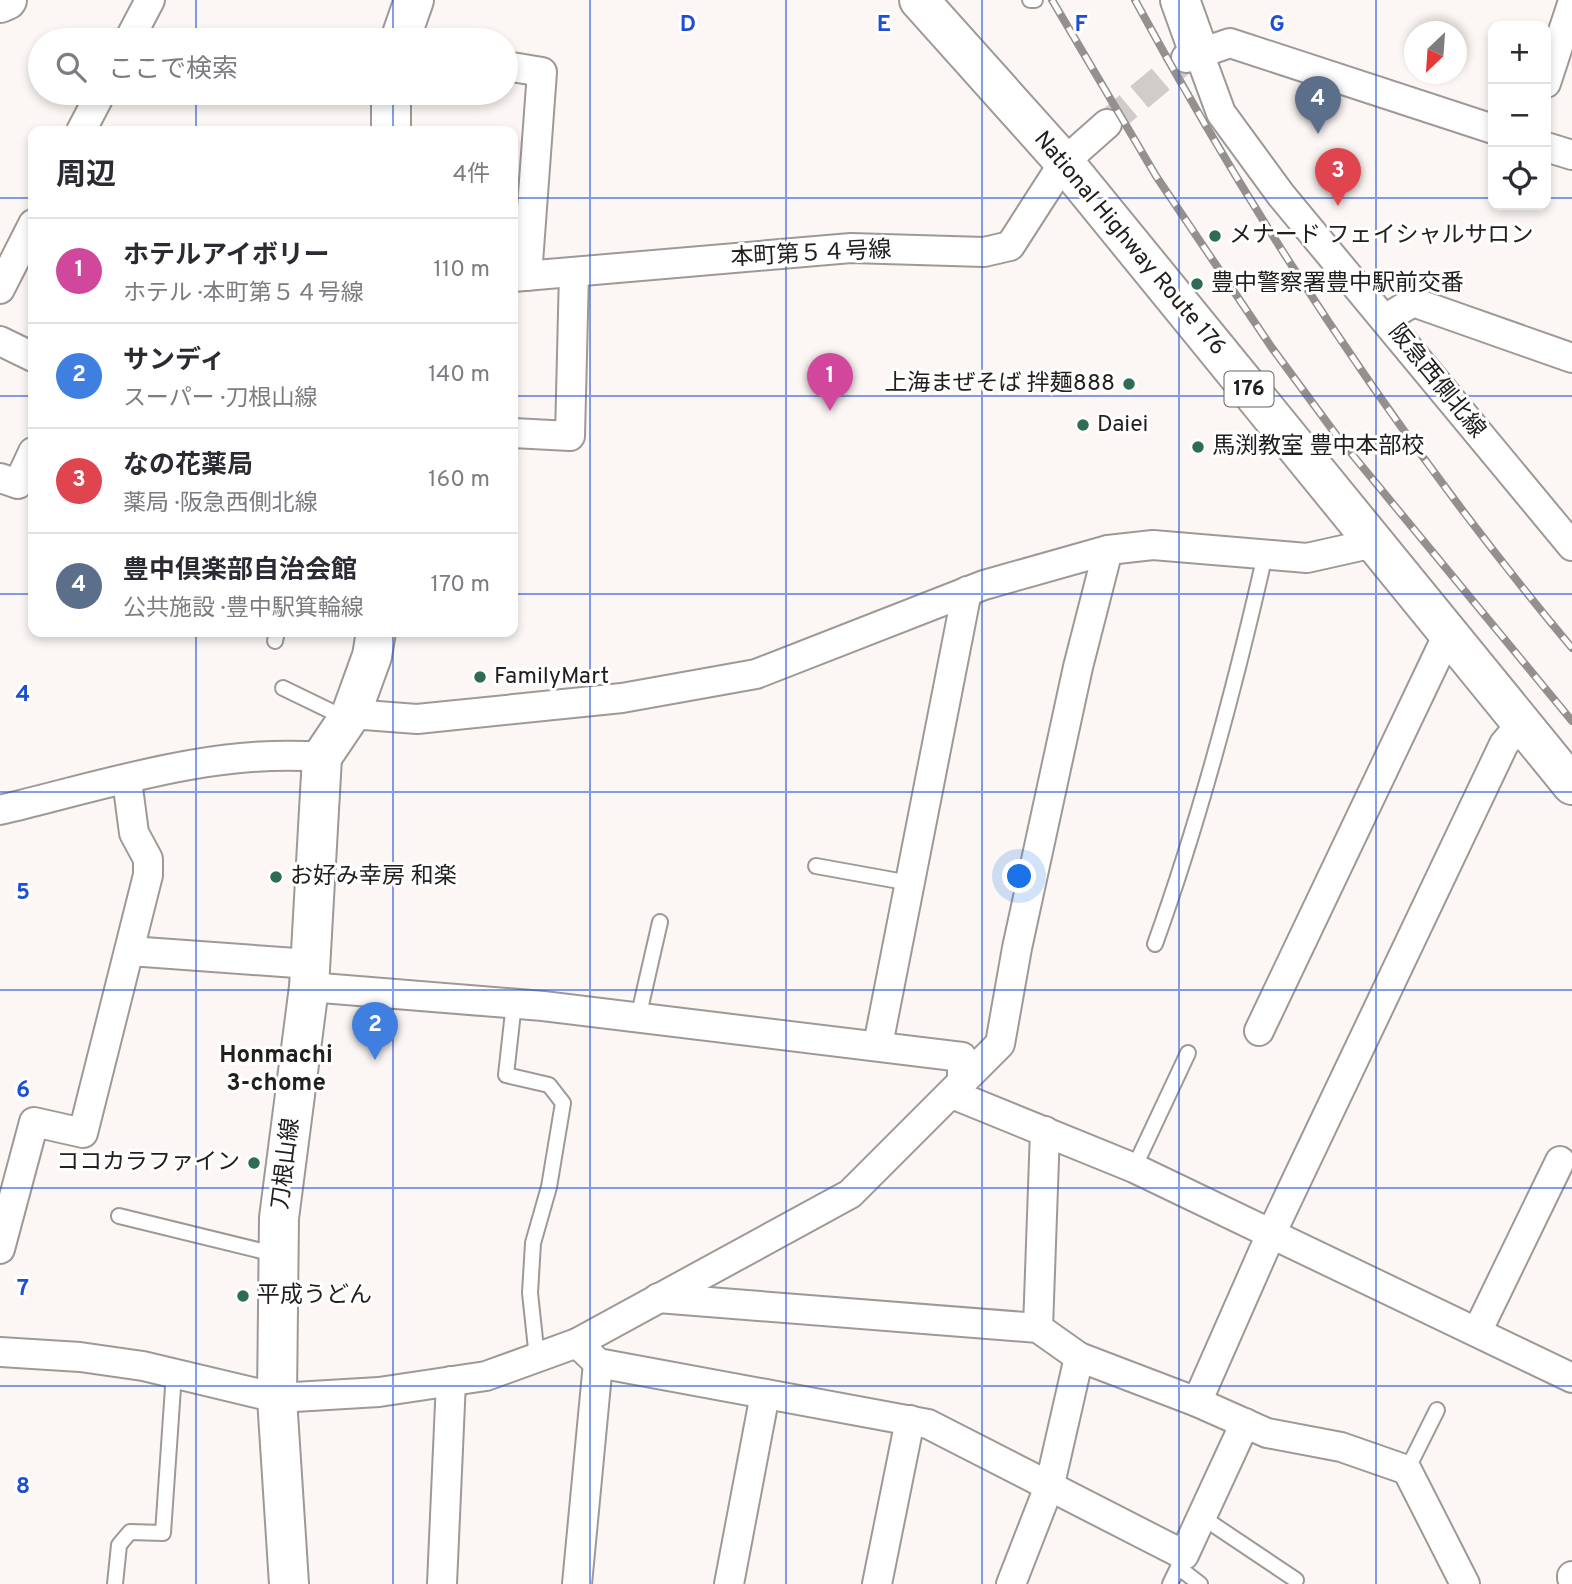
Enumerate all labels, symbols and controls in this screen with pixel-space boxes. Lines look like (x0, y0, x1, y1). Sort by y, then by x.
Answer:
text: D (680, 11, 696, 40)
text: E (877, 11, 891, 40)
text: F (1074, 11, 1088, 40)
text: G (1269, 11, 1285, 40)
north arrow (1404, 21, 1467, 84)
map controls (1488, 21, 1551, 210)
button: + (1488, 21, 1551, 84)
search box (28, 28, 518, 105)
icon: search (52, 48, 90, 86)
text: ここで検索 (108, 54, 238, 87)
pin: 4 (1295, 76, 1341, 134)
button: − (1488, 84, 1551, 147)
street label: National Highway Route 176 (1027, 126, 1231, 362)
button: locate (1488, 147, 1551, 210)
pin: 3 (1315, 148, 1361, 206)
text: 周辺 (56, 158, 116, 195)
text: 4件 (453, 161, 490, 190)
place label: メナード フェイシャルサロン (1229, 222, 1533, 251)
marker: メナード フェイシャルサロン (1207, 228, 1223, 244)
street label: 本町第５４号線 (730, 236, 892, 274)
text: ホテルアイボリー (123, 240, 330, 273)
text: 1 (74, 256, 84, 285)
text: 110 m (433, 256, 490, 285)
place label: 豊中警察署豊中駅前交番 (1211, 270, 1464, 299)
marker: 豊中警察署豊中駅前交番 (1189, 276, 1205, 292)
text: ホテル · 本町第５４号線 (123, 280, 364, 309)
street label: 阪急西側北線 (1381, 319, 1491, 445)
text: サンディ (123, 345, 225, 378)
pin: 1 (807, 353, 853, 411)
text: 2 (72, 361, 86, 390)
text: 140 m (428, 361, 490, 390)
place label: 上海まぜそば 拌麺888 (884, 370, 1115, 399)
road number: 176 (1224, 372, 1274, 406)
marker: 上海まぜそば 拌麺888 (1121, 376, 1137, 392)
text: スーパー · 刀根山線 (123, 385, 318, 414)
place label: Daiei (1097, 411, 1148, 440)
marker: Daiei (1075, 417, 1091, 433)
place label: 馬渕教室 豊中本部校 (1212, 433, 1424, 462)
marker: 馬渕教室 豊中本部校 (1190, 439, 1206, 455)
text: なの花薬局 (123, 450, 253, 483)
text: 3 (72, 466, 86, 495)
text: 160 m (428, 466, 490, 495)
text: 薬局 · 阪急西側北線 (123, 490, 318, 519)
text: 豊中倶楽部自治会館 (123, 555, 357, 588)
text: 4 (72, 571, 86, 600)
text: 170 m (431, 571, 490, 600)
text: 公共施設 · 豊中駅箕輪線 (123, 595, 364, 624)
place label: FamilyMart (494, 663, 609, 692)
marker: FamilyMart (472, 669, 488, 685)
text: 4 (16, 681, 30, 710)
your location (1002, 859, 1036, 893)
place label: お好み幸房 和楽 (290, 863, 456, 892)
marker: お好み幸房 和楽 (268, 869, 284, 885)
text: 5 (16, 879, 30, 908)
pin: 2 (352, 1002, 398, 1060)
district label: Honmachi 3-chome (219, 1041, 333, 1099)
text: 6 (16, 1077, 30, 1106)
street label: 刀根山線 (267, 1117, 307, 1211)
place label: ココカラファイン (56, 1149, 240, 1178)
marker: ココカラファイン (246, 1155, 262, 1171)
text: 7 (17, 1275, 29, 1304)
place label: 平成うどん (257, 1282, 372, 1311)
marker: 平成うどん (235, 1288, 251, 1304)
text: 8 (16, 1473, 30, 1502)

